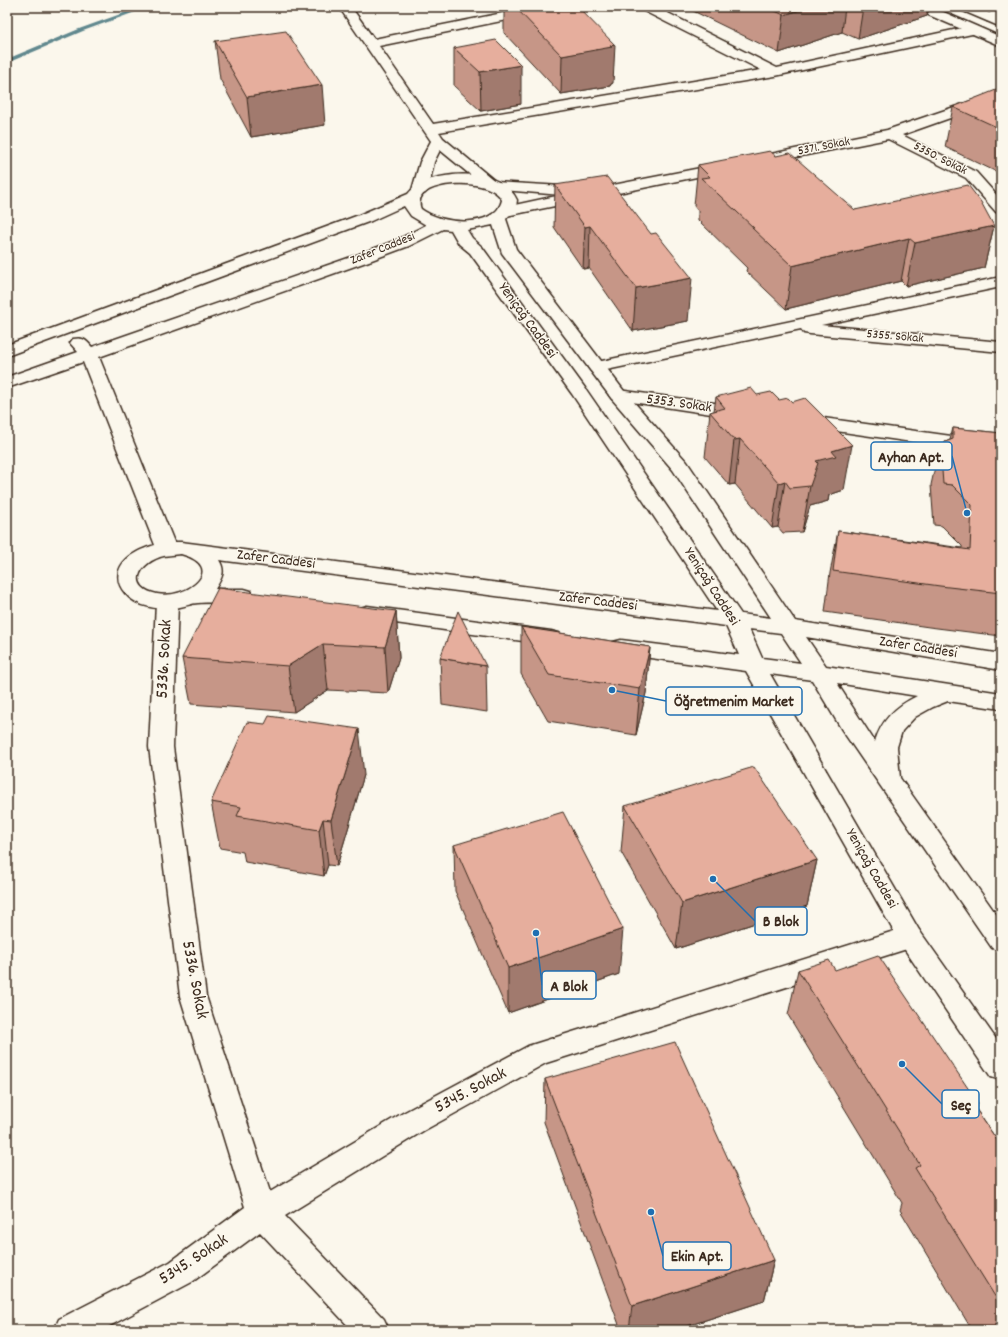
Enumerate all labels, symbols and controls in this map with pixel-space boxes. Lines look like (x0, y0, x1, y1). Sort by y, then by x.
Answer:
street label: 5371. Sokak (796, 133, 852, 161)
street label: 5350. Sokak (910, 137, 970, 181)
street label: Zafer Caddesi (348, 227, 419, 271)
street label: Yeniçağ Caddesi (492, 279, 562, 364)
street label: 5355. Sokak (866, 325, 924, 349)
street label: 5353. Sokak (645, 389, 713, 419)
callout: Ayhan Apt. (871, 442, 952, 470)
text: Ayhan Apt. (878, 447, 944, 470)
street label: Zafer Caddesi (236, 544, 317, 576)
street label: Yeniçağ Caddesi (678, 544, 745, 631)
street label: Zafer Caddesi (558, 586, 639, 618)
street label: 5336. Sokak (150, 619, 180, 699)
street label: Zafer Caddesi (877, 631, 959, 665)
callout: Öğretmenim Market (666, 687, 802, 715)
text: Öğretmenim Market (674, 691, 794, 714)
street label: Yeniçağ Caddesi (839, 825, 903, 913)
callout: B Blok (755, 907, 807, 935)
text: B Blok (763, 911, 800, 934)
street label: 5336. Sokak (174, 939, 214, 1021)
callout: A Blok (542, 971, 596, 999)
text: A Blok (550, 976, 588, 999)
street label: 5345. Sokak (431, 1062, 511, 1120)
callout: Seç (942, 1090, 979, 1118)
text: Seç (951, 1095, 972, 1118)
street label: 5345. Sokak (154, 1228, 234, 1292)
callout: Ekin Apt. (663, 1242, 731, 1270)
text: Ekin Apt. (671, 1246, 724, 1269)

